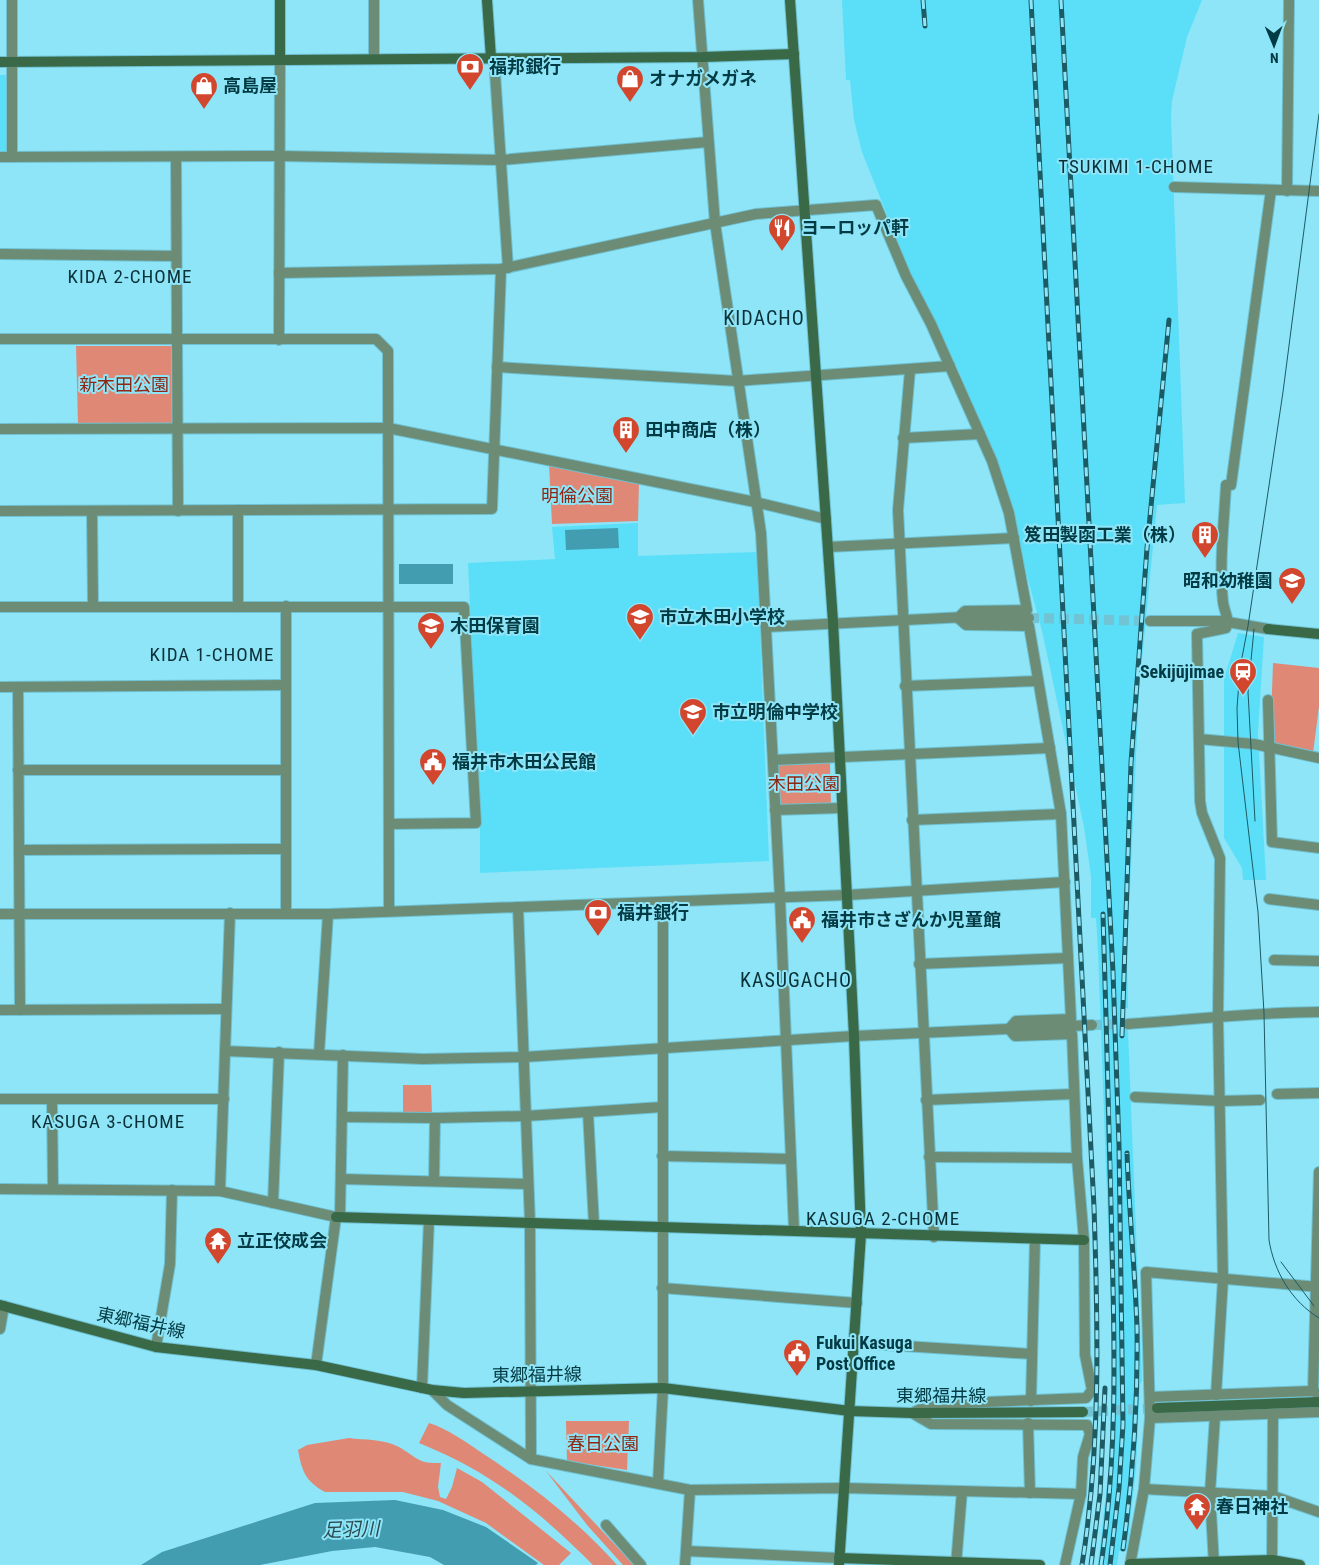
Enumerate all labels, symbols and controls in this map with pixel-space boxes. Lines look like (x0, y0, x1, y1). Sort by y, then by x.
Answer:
north arrow (1249, 20, 1299, 70)
text: N (1270, 50, 1279, 66)
bank icon: 福邦銀行 (455, 52, 485, 91)
place label: 福邦銀行 (489, 56, 561, 77)
shop icon: オナガメガネ (615, 64, 645, 103)
place label: オナガメガネ (649, 68, 757, 89)
shop icon: 高島屋 (189, 71, 219, 110)
place label: 高島屋 (223, 75, 277, 96)
district label: TSUKIMI 1-CHOME (1058, 155, 1214, 178)
restaurant icon: ヨーロッパ軒 (767, 213, 797, 252)
place label: ヨーロッパ軒 (801, 217, 909, 238)
district label: KIDA 2-CHOME (68, 265, 192, 288)
district label: KIDACHO (723, 306, 805, 330)
park label: 新木田公園 (79, 374, 169, 395)
building icon: 田中商店（株） (611, 415, 641, 454)
place label: 田中商店（株） (645, 419, 771, 440)
park label: 明倫公園 (541, 485, 613, 506)
building icon: 笈田製函工業（株） (1190, 520, 1220, 559)
place label: 笈田製函工業（株） (1024, 524, 1186, 545)
school or university icon: 昭和幼稚園 (1277, 566, 1307, 605)
place label: 昭和幼稚園 (1183, 570, 1273, 591)
school or university icon: 市立木田小学校 (625, 602, 655, 641)
place label: 市立木田小学校 (659, 606, 785, 627)
school or university icon: 木田保育園 (416, 611, 446, 650)
place label: 木田保育園 (450, 615, 540, 636)
district label: KIDA 1-CHOME (150, 643, 274, 666)
station icon: Sekijūjimae (1228, 657, 1258, 696)
place label: Sekijūjimae (1140, 661, 1224, 682)
school or university icon: 市立明倫中学校 (678, 697, 708, 736)
place label: 市立明倫中学校 (712, 701, 838, 722)
public building icon: 福井市木田公民館 (418, 747, 448, 786)
place label: 福井市木田公民館 (452, 751, 596, 772)
park label: 木田公園 (768, 773, 840, 794)
bank icon: 福井銀行 (583, 898, 613, 937)
place label: 福井銀行 (617, 902, 689, 923)
public building icon: 福井市さざんか児童館 (787, 905, 817, 944)
place label: 福井市さざんか児童館 (821, 909, 1001, 930)
district label: KASUGACHO (740, 968, 852, 992)
district label: KASUGA 3-CHOME (31, 1110, 185, 1133)
district label: KASUGA 2-CHOME (806, 1207, 960, 1230)
temple icon: 立正佼成会 (203, 1226, 233, 1265)
place label: 立正佼成会 (237, 1230, 327, 1251)
street label: 東郷福井線 (95, 1303, 187, 1342)
place label: Fukui Kasuga Post Office (816, 1332, 912, 1374)
public building icon: Fukui Kasuga Post Office (782, 1338, 812, 1377)
street label: 東郷福井線 (492, 1363, 582, 1386)
street label: 東郷福井線 (896, 1385, 986, 1406)
park label: 春日公園 (567, 1433, 639, 1454)
temple icon: 春日神社 (1182, 1492, 1212, 1531)
place label: 春日神社 (1216, 1496, 1288, 1517)
water label: 足羽川 (322, 1517, 382, 1542)

